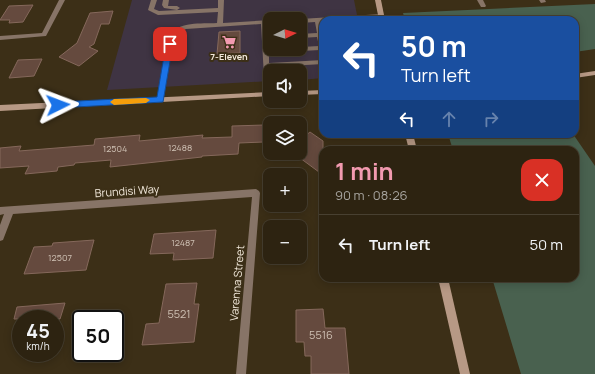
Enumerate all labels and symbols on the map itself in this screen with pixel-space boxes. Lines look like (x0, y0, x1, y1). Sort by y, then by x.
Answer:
north arrow (263, 12, 307, 56)
pin (153, 27, 187, 61)
supermarket icon: 7-Eleven (221, 34, 237, 50)
place label: 7-Eleven (210, 50, 248, 63)
position arrow (37, 84, 79, 126)
house number: 12488 (168, 141, 192, 154)
house number: 12504 (103, 142, 127, 155)
street label: Brundisi Way (94, 181, 160, 200)
house number: 12487 (171, 236, 195, 249)
street label: Varenna Street (226, 244, 247, 321)
house number: 12507 (48, 251, 72, 264)
house number: 5521 (168, 306, 190, 321)
speed limit sign: 50 (72, 310, 124, 362)
house number: 5516 (309, 327, 333, 342)

